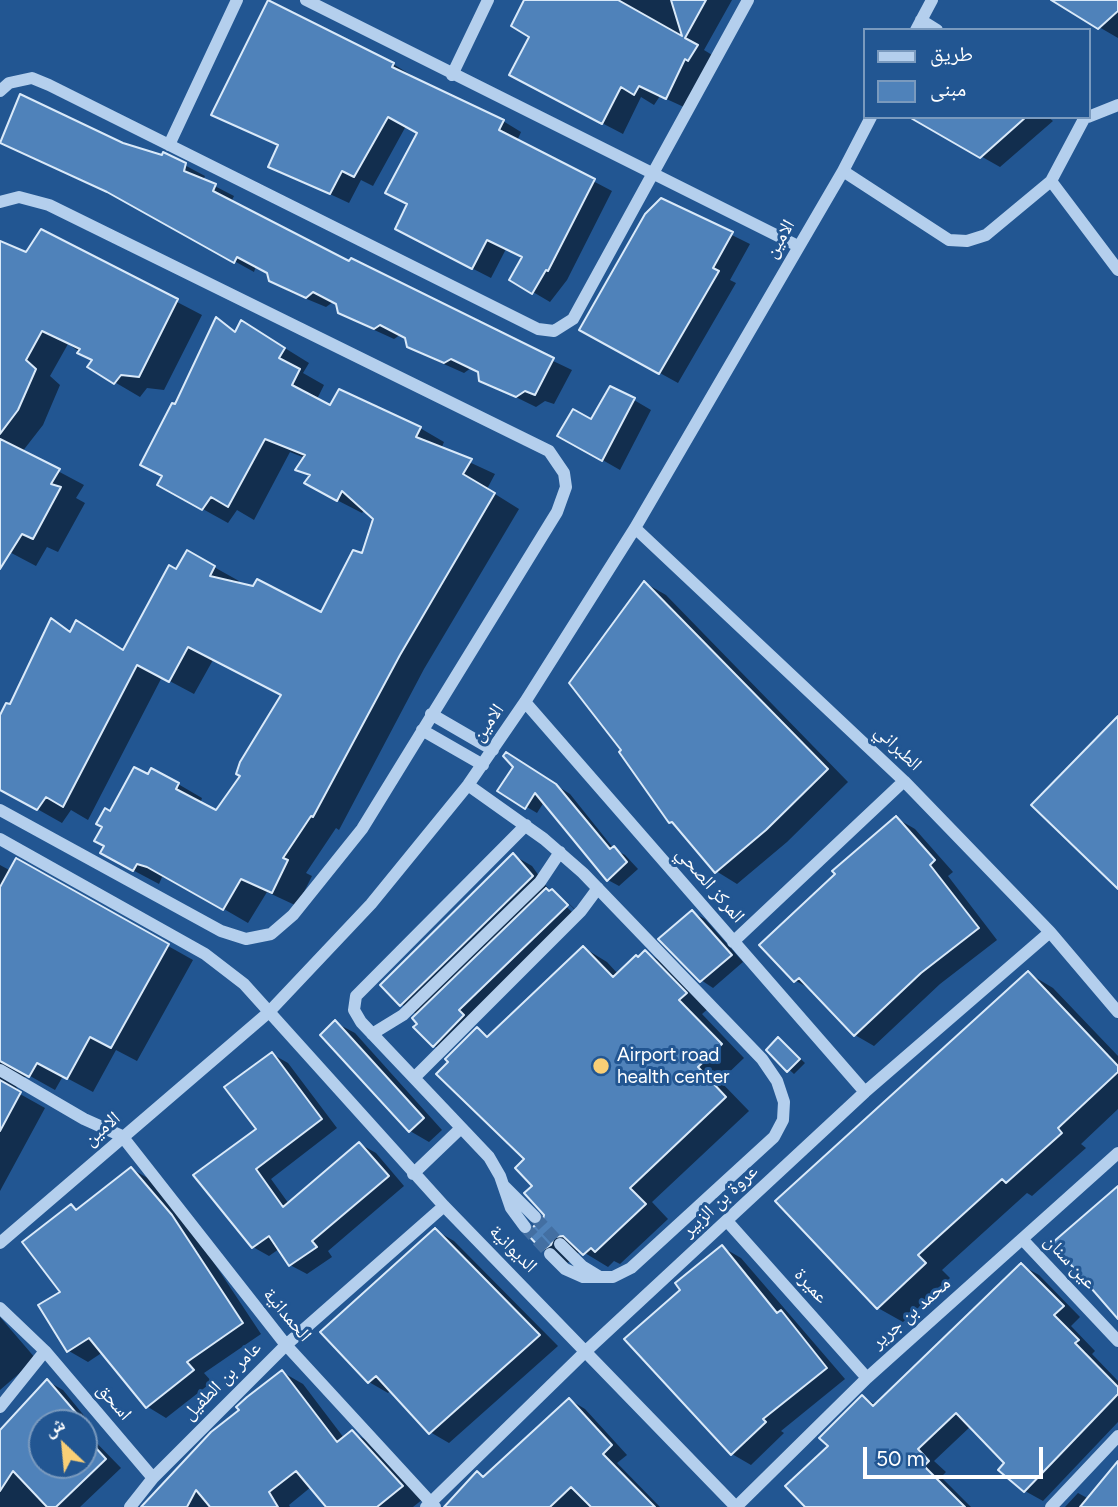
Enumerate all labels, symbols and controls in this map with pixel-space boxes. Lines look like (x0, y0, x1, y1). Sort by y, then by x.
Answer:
legend (862, 28, 1090, 119)
text: طريق (930, 41, 973, 66)
text: مبنى (930, 76, 966, 101)
street label: الامين (760, 216, 800, 262)
street label: الامين (467, 700, 509, 746)
street label: الطبراني (870, 720, 926, 776)
street label: المركز الصحي (671, 842, 749, 928)
place label: Airport road health center (617, 1044, 730, 1088)
marker: Airport road health center (591, 1056, 611, 1076)
street label: الامين (79, 1107, 125, 1151)
street label: عروة بن الزبير (677, 1160, 763, 1242)
street label: الديوانية (484, 1220, 542, 1278)
street label: عين سنان (1039, 1230, 1101, 1294)
street label: عميرة (789, 1264, 833, 1308)
street label: محمد بن جرير (867, 1272, 955, 1354)
street label: الحمدانية (258, 1283, 316, 1347)
street label: عامر بن الطفيل (178, 1337, 266, 1425)
street label: اسحق (92, 1379, 136, 1425)
north arrow (28, 1409, 98, 1479)
text: ش (40, 1412, 69, 1441)
scale bar (866, 1434, 1046, 1478)
text: 50 m (876, 1446, 925, 1471)

